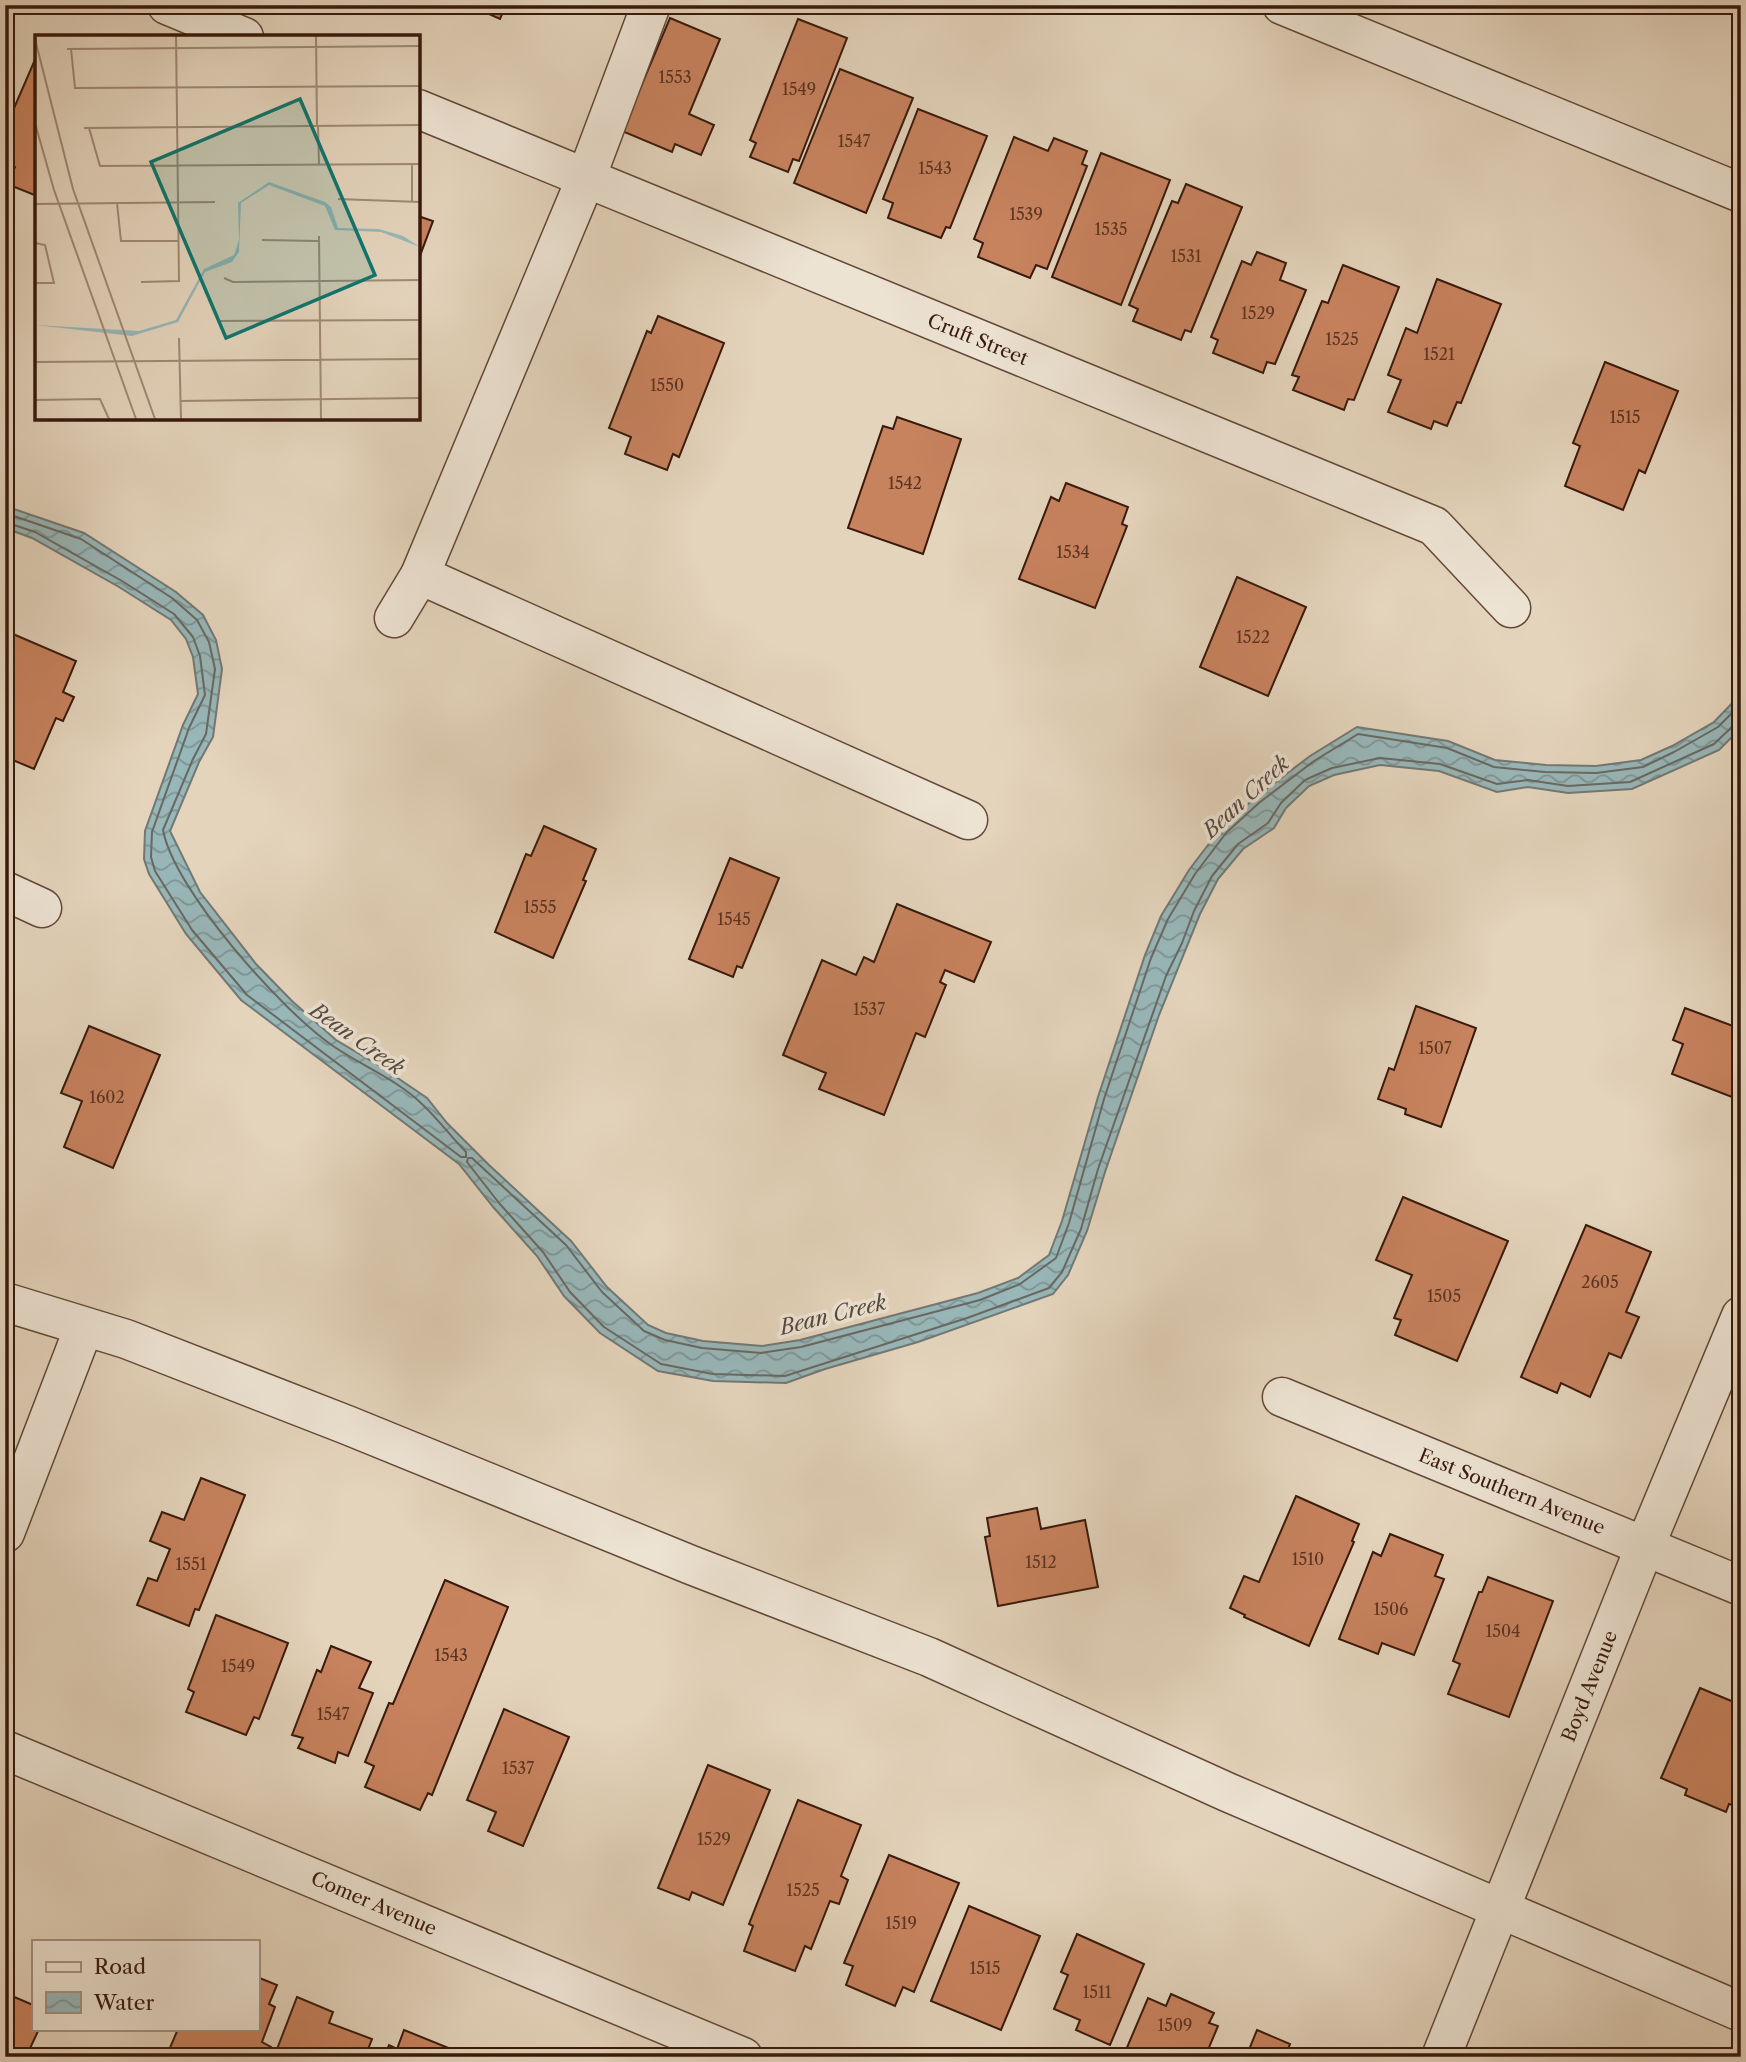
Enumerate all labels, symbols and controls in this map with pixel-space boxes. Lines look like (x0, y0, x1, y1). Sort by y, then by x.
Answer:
inset map (35, 35, 420, 420)
house number: 1553 (659, 67, 691, 87)
house number: 1549 (782, 79, 816, 99)
house number: 1547 (838, 131, 870, 151)
house number: 1543 (918, 158, 952, 178)
house number: 1539 (1009, 204, 1043, 224)
house number: 1535 (1095, 219, 1127, 239)
house number: 1531 (1171, 246, 1202, 266)
house number: 1529 (1241, 303, 1275, 323)
street label: Cruft Street (924, 309, 1032, 370)
house number: 1525 (1325, 329, 1359, 349)
house number: 1521 (1423, 344, 1455, 364)
house number: 1550 (650, 375, 684, 395)
house number: 1515 (1610, 407, 1640, 427)
house number: 1542 (888, 473, 922, 493)
house number: 1534 (1056, 542, 1090, 562)
house number: 1522 (1236, 627, 1270, 647)
water label: Bean Creek (1196, 750, 1294, 844)
house number: 1555 (524, 897, 556, 917)
house number: 1545 (717, 909, 751, 929)
water label: Bean Creek (304, 996, 409, 1080)
house number: 1537 (853, 999, 885, 1019)
house number: 1507 (1418, 1038, 1452, 1058)
house number: 1602 (89, 1087, 125, 1107)
house number: 2605 (1581, 1272, 1619, 1292)
house number: 1505 (1427, 1286, 1461, 1306)
water label: Bean Creek (775, 1289, 889, 1340)
street label: East Southern Avenue (1415, 1444, 1608, 1539)
house number: 1510 (1292, 1549, 1324, 1569)
house number: 1512 (1025, 1552, 1057, 1572)
house number: 1551 (176, 1554, 207, 1574)
house number: 1506 (1374, 1599, 1408, 1619)
house number: 1504 (1486, 1621, 1520, 1641)
street label: Boyd Avenue (1557, 1627, 1622, 1745)
house number: 1543 (434, 1645, 468, 1665)
house number: 1549 (221, 1656, 255, 1676)
house number: 1547 (317, 1704, 349, 1724)
house number: 1537 (502, 1758, 534, 1778)
house number: 1529 (697, 1829, 731, 1849)
street label: Comer Avenue (308, 1867, 440, 1940)
house number: 1525 (786, 1880, 820, 1900)
house number: 1519 (885, 1913, 917, 1933)
legend (32, 1940, 259, 2030)
text: Road (94, 1954, 146, 1979)
house number: 1515 (970, 1958, 1000, 1978)
house number: 1511 (1083, 1982, 1112, 2002)
text: Water (93, 1990, 154, 2015)
house number: 1509 (1158, 2015, 1192, 2035)

